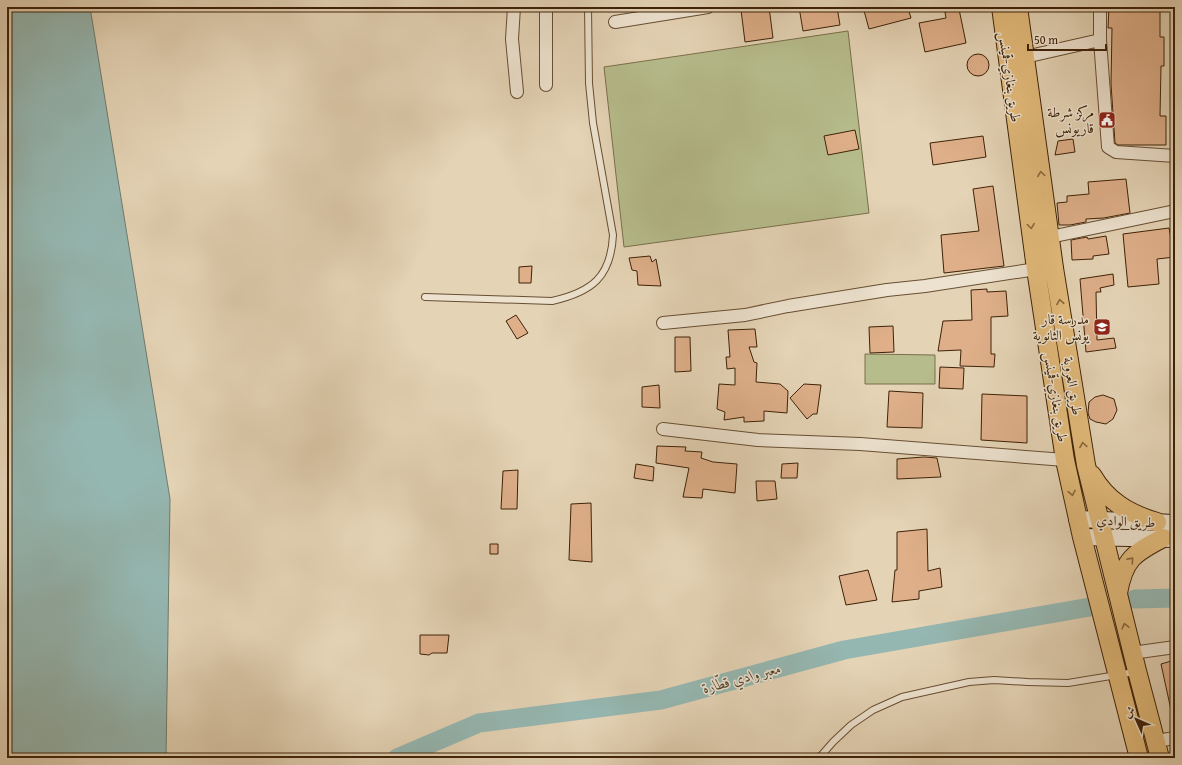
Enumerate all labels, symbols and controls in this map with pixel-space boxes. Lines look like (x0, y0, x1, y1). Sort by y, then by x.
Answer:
scale bar (1028, 26, 1106, 52)
street label: طريق بنغازي-قمينس (992, 30, 1026, 124)
text: 50 m (1034, 31, 1058, 48)
place label: مركز شرطة قاريونس (1047, 102, 1094, 138)
public building icon: مركز شرطة قاريونس (1097, 110, 1117, 130)
one-way arrow (1037, 171, 1046, 177)
one-way arrow (1026, 223, 1035, 229)
one-way arrow (1056, 299, 1065, 305)
place label: مدرسة قار يونس الثانوية (1033, 309, 1090, 345)
school or university icon: مدرسة قار يونس الثانوية (1092, 317, 1112, 337)
street label: طريق بنغازي-قمينس (1037, 350, 1073, 444)
street label: طريق العروبة (1059, 355, 1087, 417)
one-way arrow (1079, 441, 1088, 448)
one-way arrow (1067, 490, 1076, 496)
street label: طريق الوادي (1096, 509, 1156, 535)
one-way arrow (1126, 557, 1134, 565)
one-way arrow (1121, 622, 1130, 629)
water label: معبر وادي قطّارة (699, 657, 784, 700)
north arrow (1116, 699, 1156, 739)
text: ش (1119, 702, 1139, 721)

